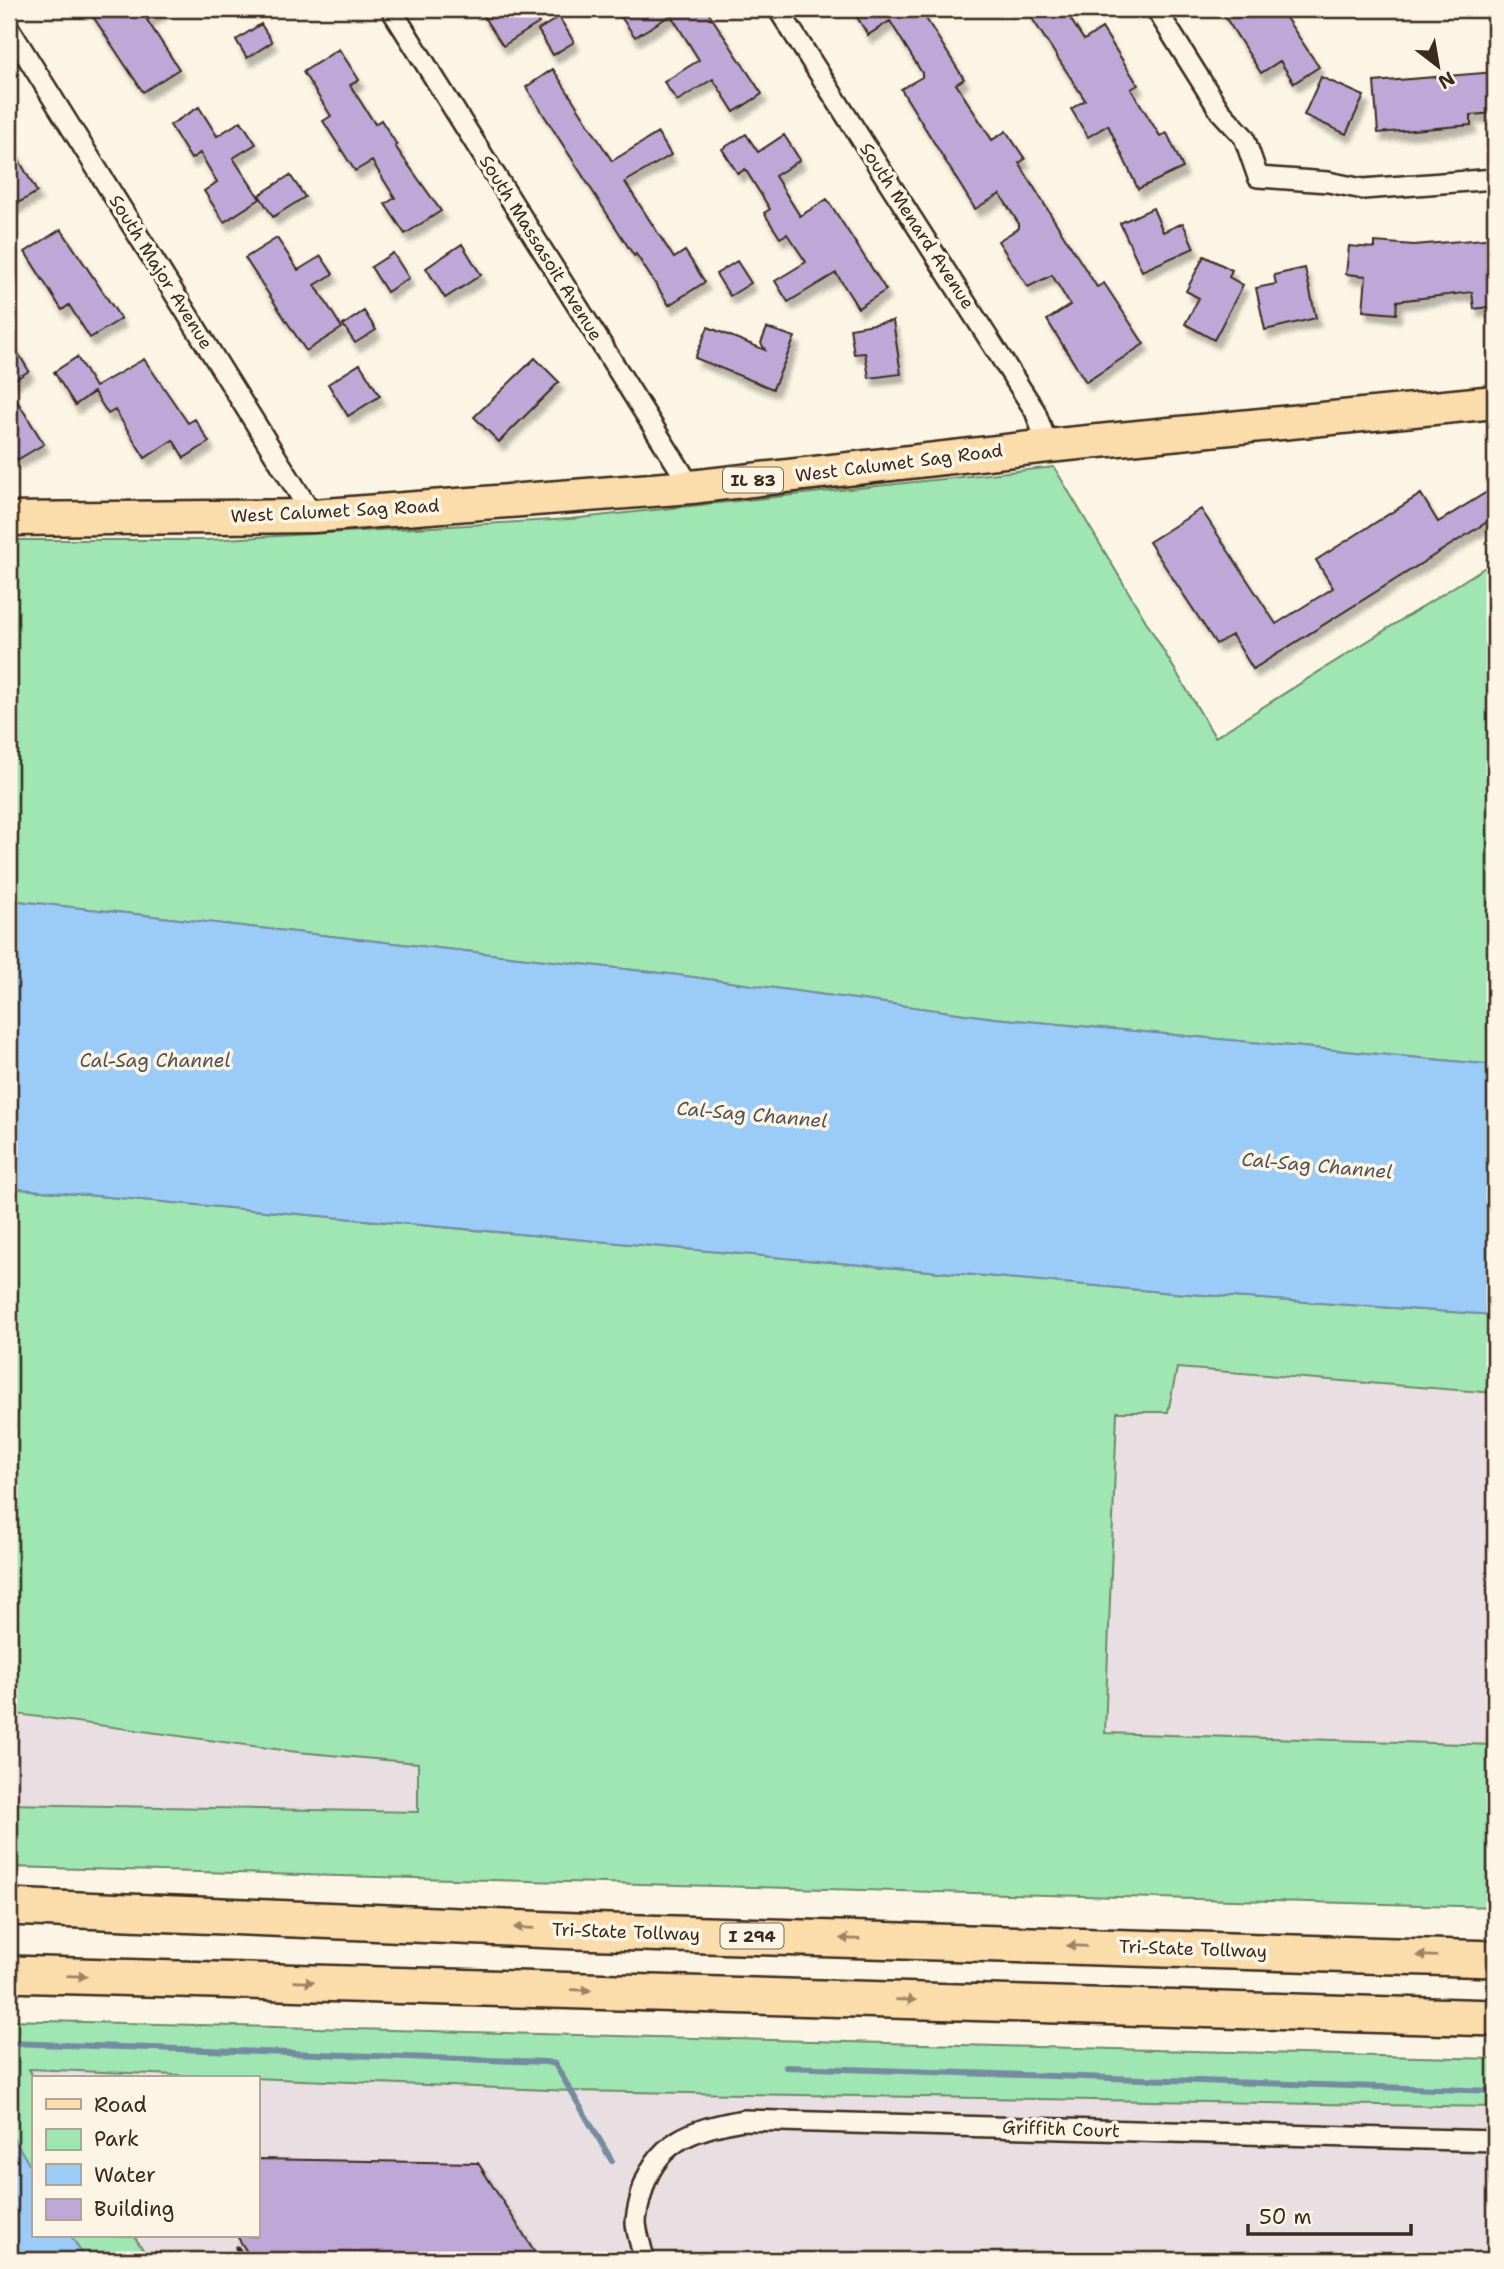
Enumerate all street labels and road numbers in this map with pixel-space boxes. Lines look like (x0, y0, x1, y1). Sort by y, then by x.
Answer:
street label: South Menard Avenue (854, 138, 980, 314)
street label: South Massasoit Avenue (474, 151, 608, 345)
street label: South Major Avenue (104, 190, 218, 354)
street label: West Calumet Sag Road (794, 438, 1004, 488)
road number: IL 83 (723, 467, 783, 492)
street label: West Calumet Sag Road (230, 494, 440, 528)
street label: Tri-State Tollway (552, 1917, 700, 1947)
road number: I 294 (720, 1924, 784, 1948)
street label: Tri-State Tollway (1119, 1934, 1267, 1964)
street label: Griffith Court (1002, 2115, 1120, 2143)

